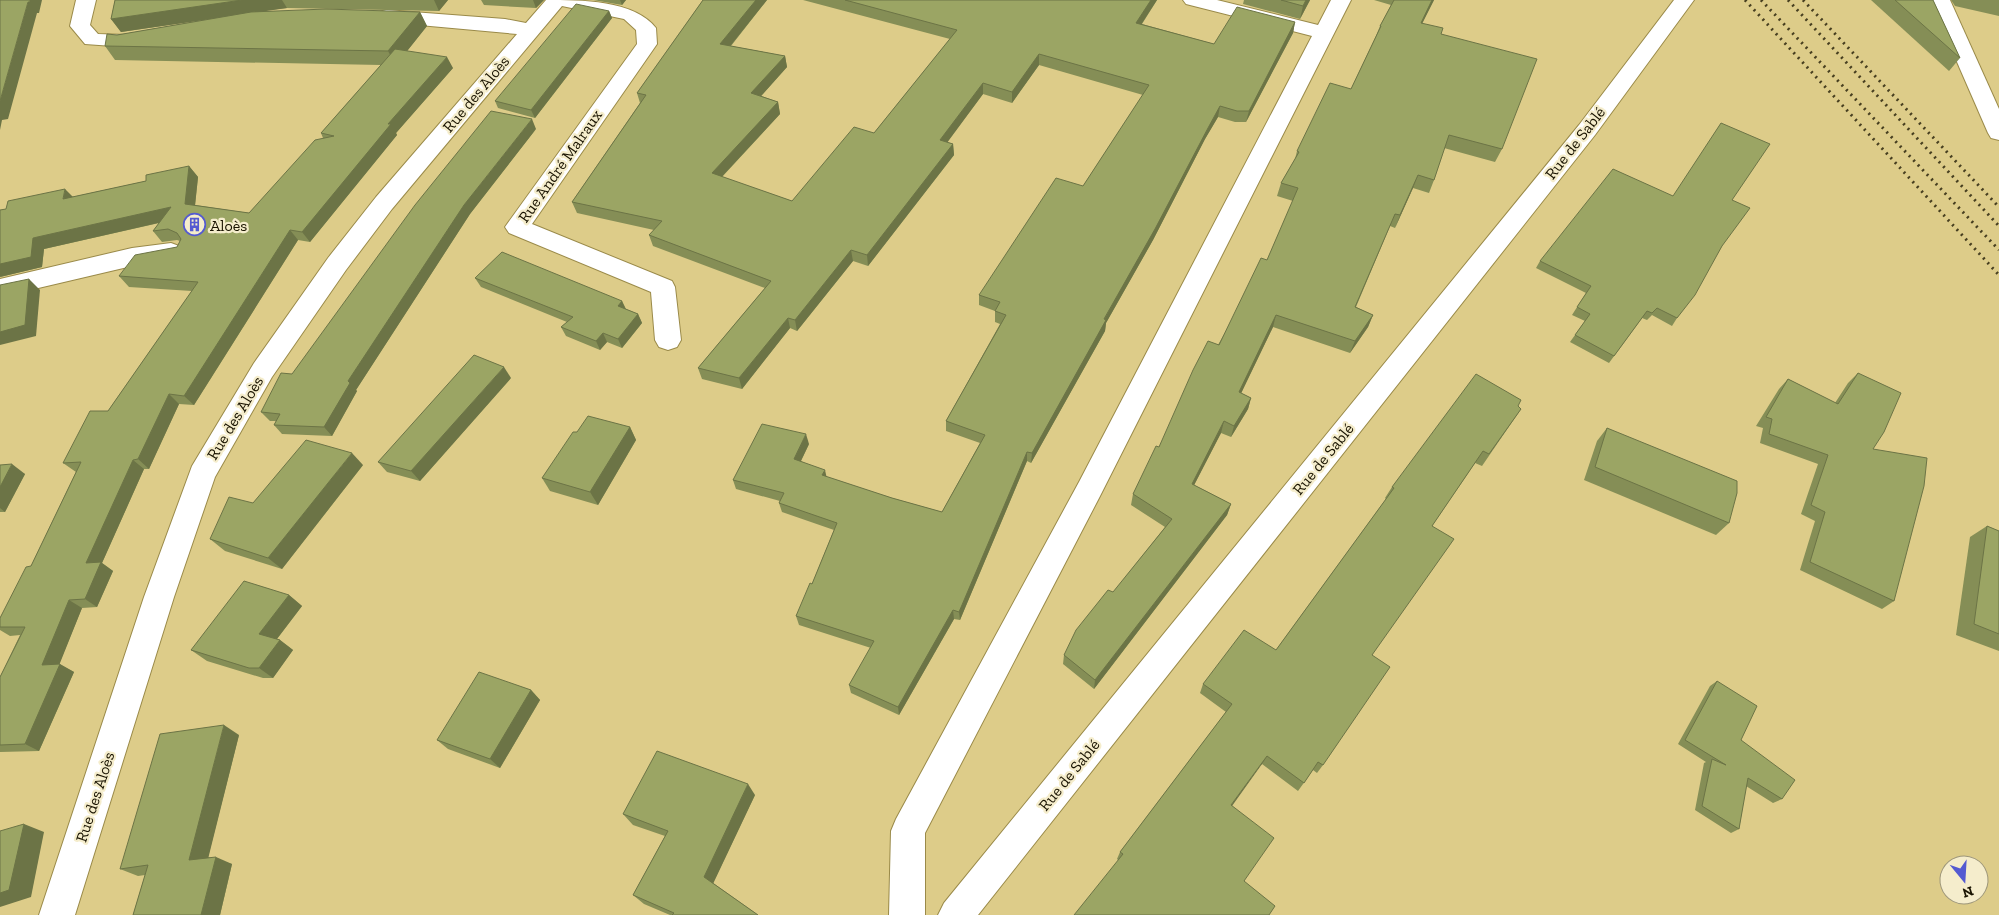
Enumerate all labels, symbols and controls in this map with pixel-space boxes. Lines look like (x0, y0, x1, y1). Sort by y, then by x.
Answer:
street label: Rue des Aloès (439, 52, 513, 136)
street label: Rue de Sablé (1541, 103, 1609, 183)
street label: Rue André Malraux (514, 106, 606, 226)
building icon: Aloès (182, 213, 206, 237)
place label: Aloès (210, 216, 247, 235)
street label: Rue des Aloès (203, 373, 267, 463)
street label: Rue de Sablé (1288, 419, 1358, 499)
street label: Rue de Sablé (1034, 735, 1104, 815)
street label: Rue des Aloès (71, 749, 119, 845)
north arrow (1939, 855, 1989, 905)
text: N (1960, 882, 1976, 902)

